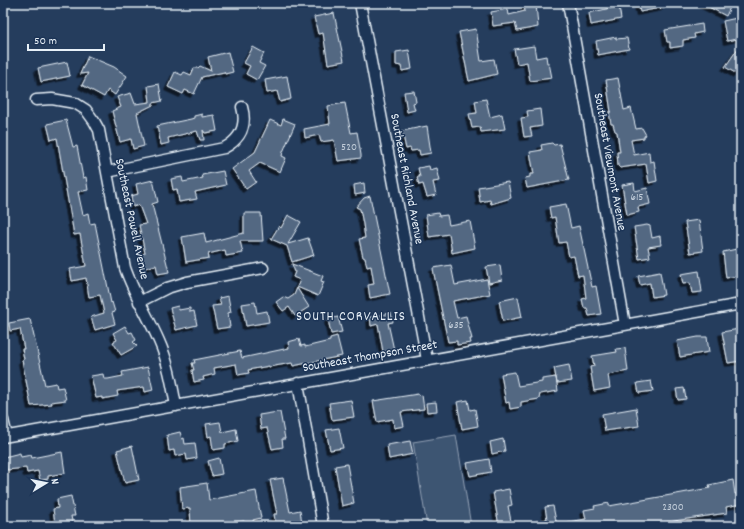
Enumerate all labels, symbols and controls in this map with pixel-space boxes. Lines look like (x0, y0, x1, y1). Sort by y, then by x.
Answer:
scale bar (28, 26, 104, 52)
text: 50 m (34, 33, 57, 50)
street label: Southeast Viewmont Avenue (588, 92, 631, 233)
street label: Southeast Richland Avenue (384, 112, 428, 246)
house number: 520 (341, 140, 357, 156)
street label: Southeast Powell Avenue (109, 157, 153, 282)
house number: 615 (631, 190, 643, 206)
district label: SOUTH CORVALLIS (296, 307, 406, 327)
house number: 635 (448, 318, 464, 334)
street label: Southeast Thompson Street (301, 336, 439, 378)
north arrow (26, 463, 66, 503)
text: N (46, 478, 62, 486)
house number: 2300 (662, 500, 684, 516)

